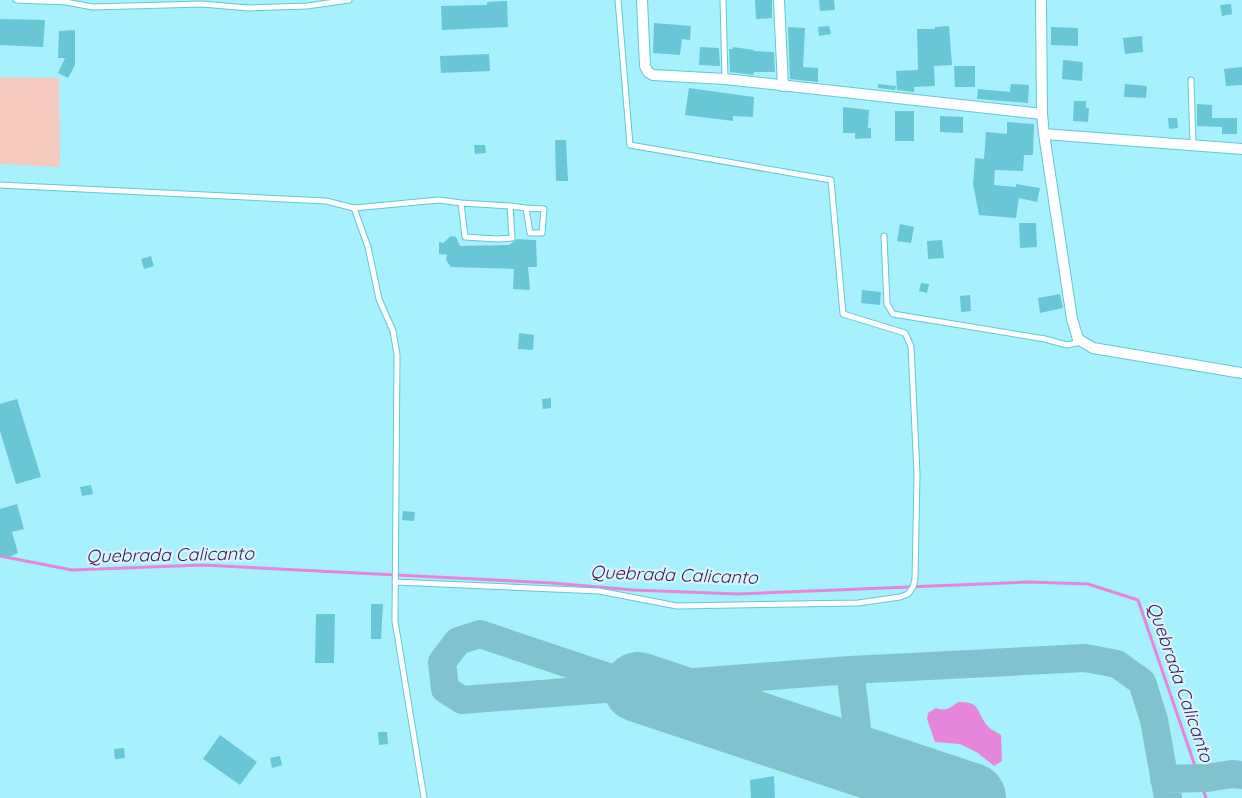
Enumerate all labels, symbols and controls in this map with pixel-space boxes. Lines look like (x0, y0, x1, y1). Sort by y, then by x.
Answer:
water label: Quebrada Calicanto (86, 542, 255, 567)
water label: Quebrada Calicanto (590, 560, 759, 589)
water label: Quebrada Calicanto (1142, 599, 1219, 766)

